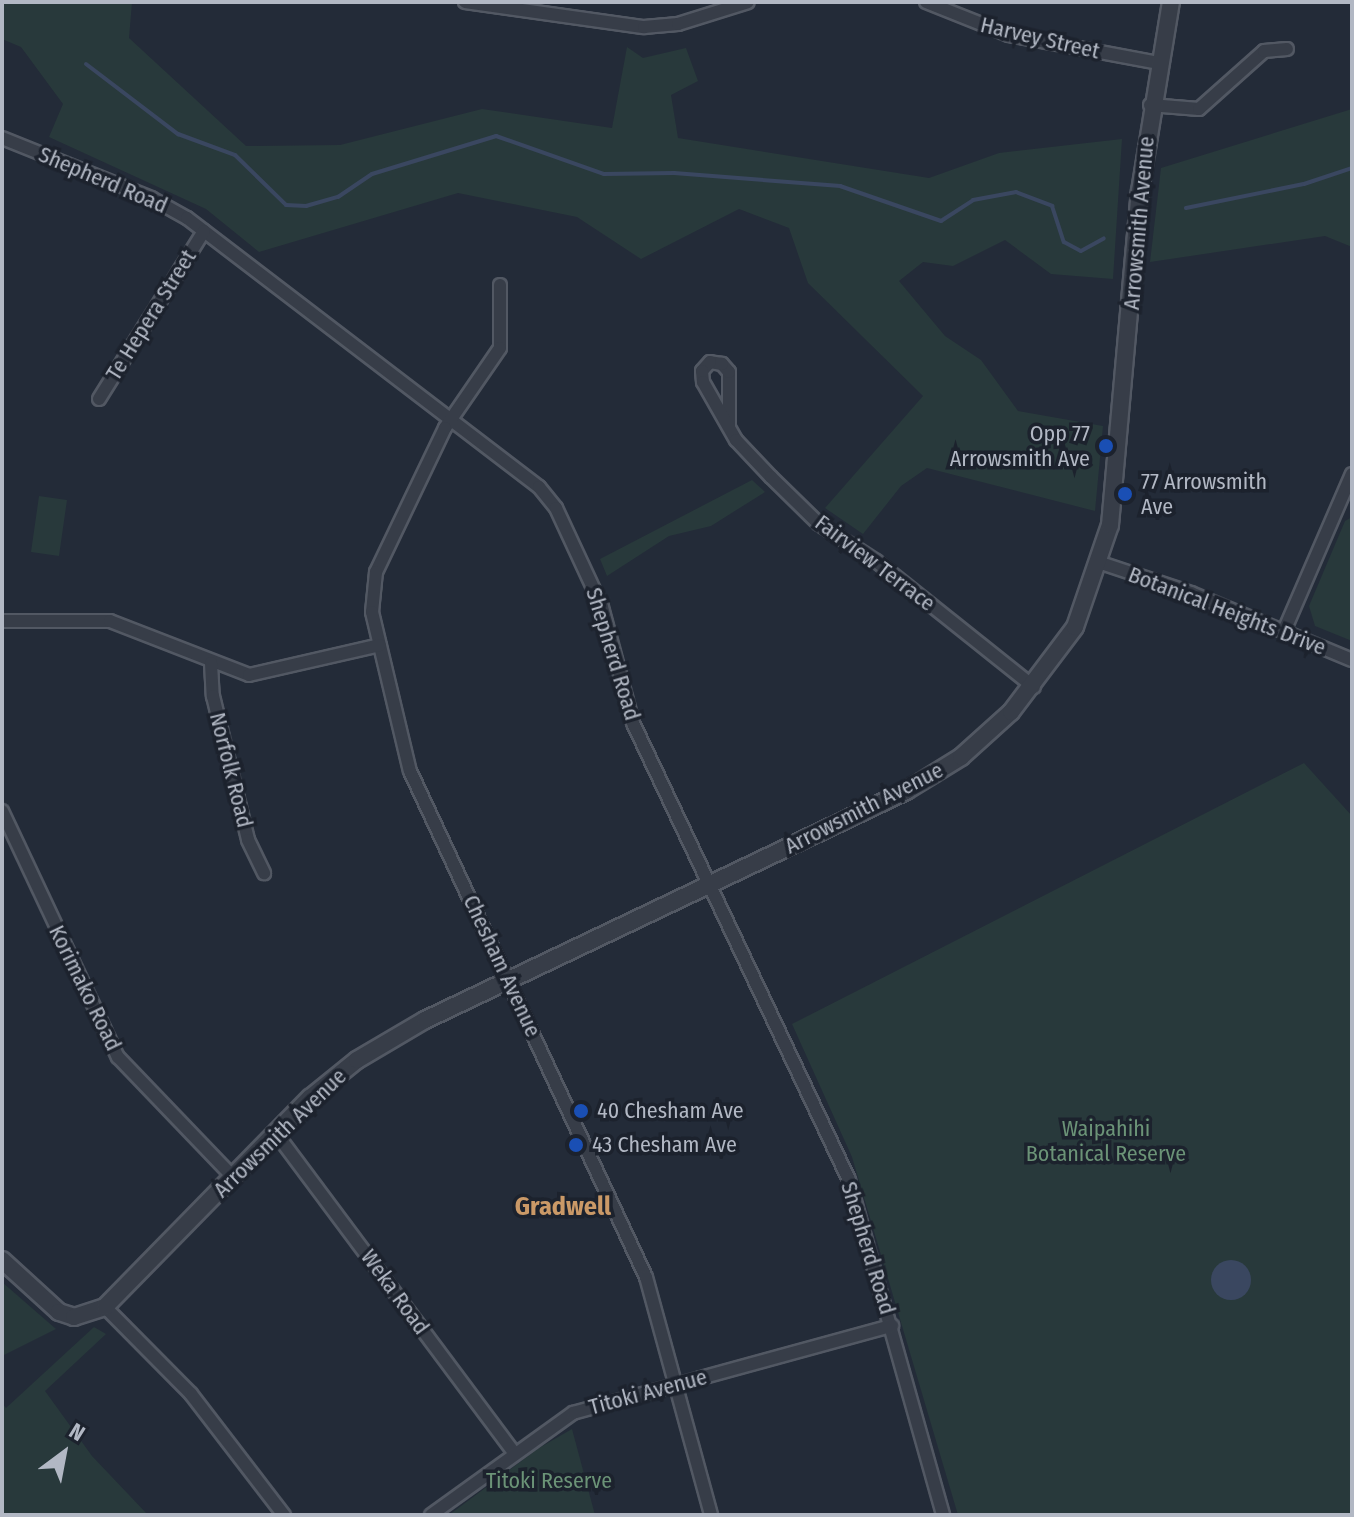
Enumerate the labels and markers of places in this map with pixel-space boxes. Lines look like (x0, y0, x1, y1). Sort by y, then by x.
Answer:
place label: Opp 77 Arrowsmith Ave (950, 420, 1090, 472)
marker: Opp 77 Arrowsmith Ave (1097, 437, 1115, 455)
place label: 77 Arrowsmith Ave (1141, 468, 1267, 520)
marker: 77 Arrowsmith Ave (1116, 485, 1134, 503)
place label: 40 Chesham Ave (597, 1098, 744, 1124)
marker: 40 Chesham Ave (572, 1102, 590, 1120)
place label: 43 Chesham Ave (592, 1132, 737, 1158)
marker: 43 Chesham Ave (567, 1136, 585, 1154)

